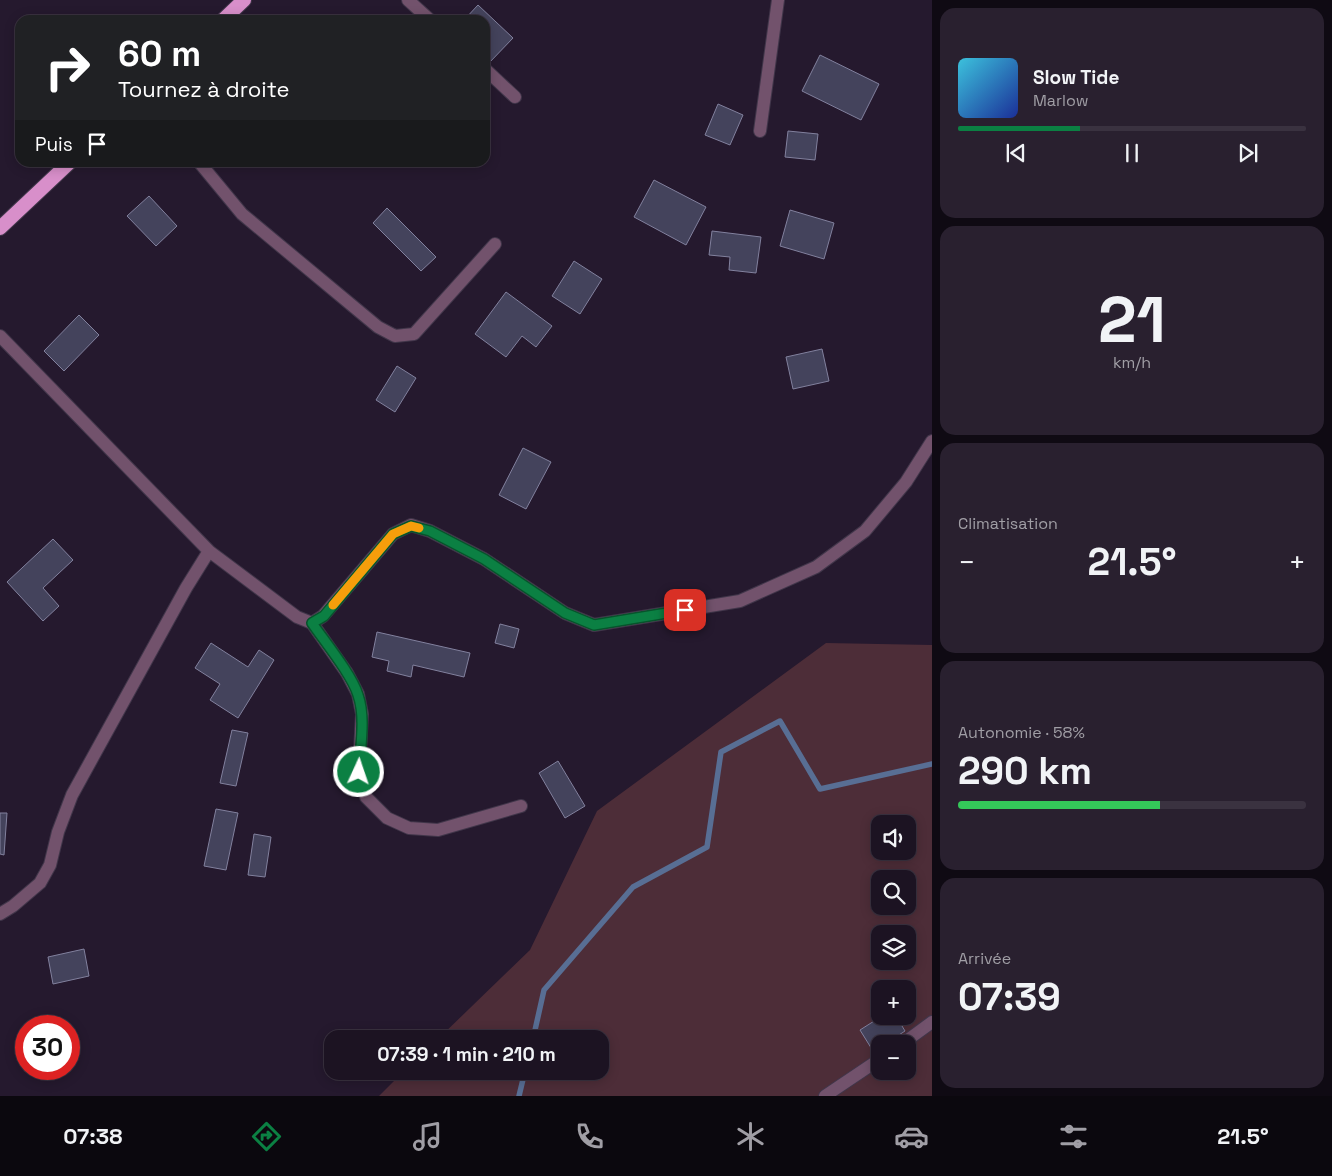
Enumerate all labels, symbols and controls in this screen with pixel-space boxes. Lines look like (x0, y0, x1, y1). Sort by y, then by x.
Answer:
text: 60 m (118, 32, 201, 76)
icon: right (35, 35, 100, 100)
text: Slow Tide (1033, 65, 1119, 90)
text: Tournez à droite (118, 75, 289, 103)
text: Marlow (1033, 90, 1089, 111)
icon: arrive (83, 130, 111, 158)
text: Puis (35, 132, 73, 157)
icon: previous (1002, 139, 1030, 167)
icon: pause (1118, 139, 1146, 167)
icon: next (1234, 139, 1262, 167)
text: 21 (1098, 278, 1166, 361)
text: km/h (1113, 352, 1151, 373)
text: Climatisation (958, 513, 1058, 534)
text: 21.5° (1088, 538, 1176, 586)
text: − (958, 544, 975, 580)
text: + (1289, 544, 1306, 580)
pin (664, 589, 706, 631)
icon: arrive (671, 596, 699, 624)
text: Autonomie · 58% (958, 722, 1085, 743)
position arrow (332, 745, 384, 797)
text: 290 km (958, 747, 1092, 795)
map controls (871, 815, 916, 1080)
button: sound (871, 815, 916, 860)
button: search (871, 870, 916, 915)
button: layers (871, 925, 916, 970)
text: Arrivée (958, 948, 1011, 969)
text: 07:39 (958, 973, 1061, 1021)
button: + (871, 980, 916, 1025)
speed limit sign: 30 (15, 1015, 80, 1080)
button: − (871, 1035, 916, 1080)
text: 07:39 · 1 min · 210 m (377, 1042, 556, 1067)
icon: directions (249, 1119, 284, 1154)
icon: music (410, 1119, 445, 1154)
icon: phone (572, 1119, 607, 1154)
icon: climate (733, 1119, 768, 1154)
icon: car (894, 1119, 929, 1154)
icon: filters (1056, 1119, 1091, 1154)
text: 07:38 (63, 1122, 122, 1150)
text: 21.5° (1217, 1122, 1269, 1150)

